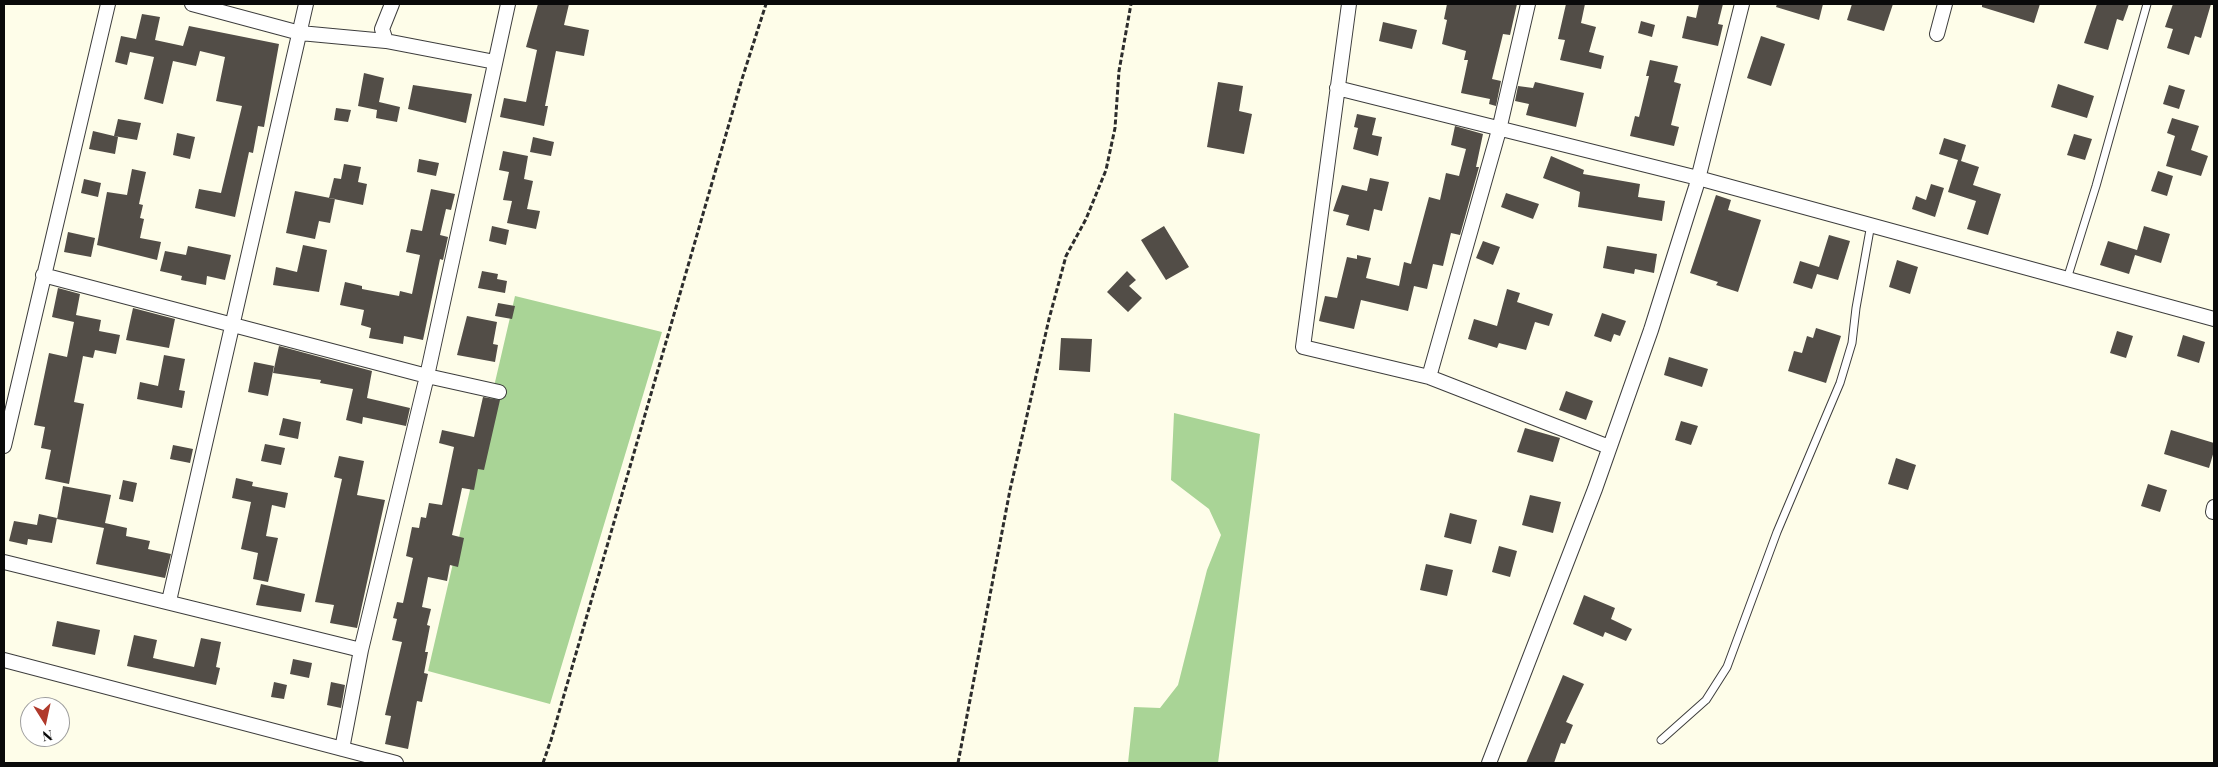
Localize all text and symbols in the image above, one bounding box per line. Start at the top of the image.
north arrow [20,697,70,747]
text: N [41,726,54,747]

